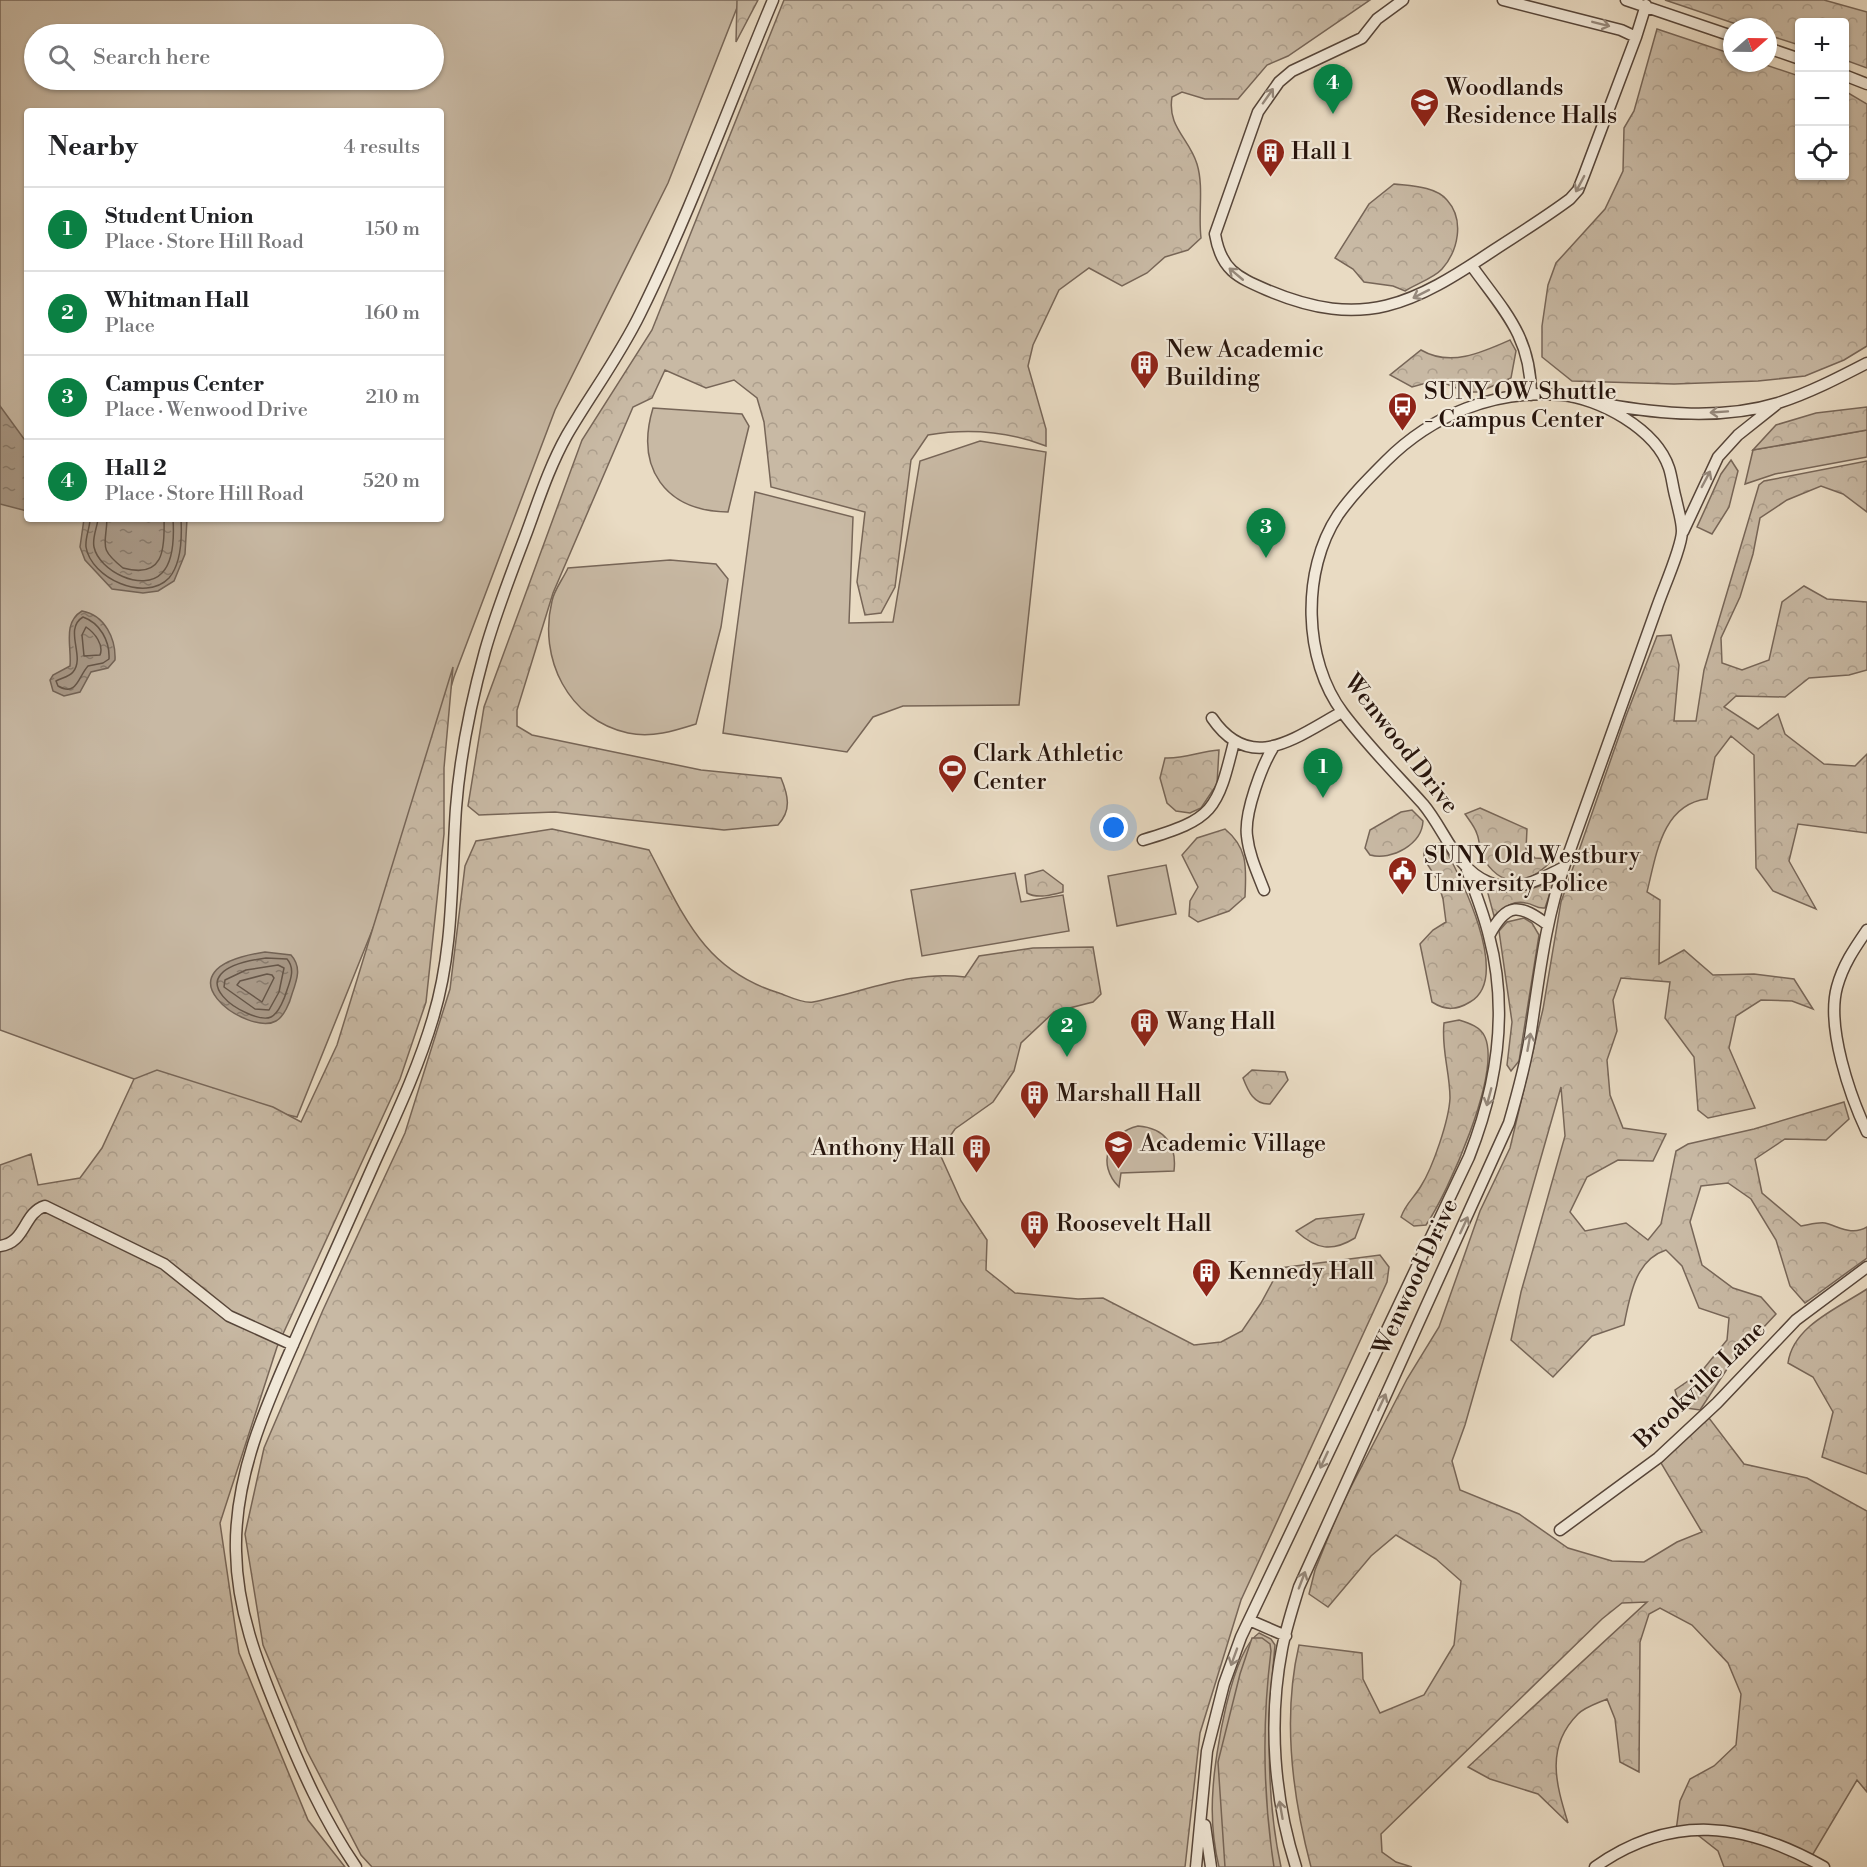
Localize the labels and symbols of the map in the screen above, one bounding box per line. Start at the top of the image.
north arrow [1723,18,1777,72]
one-way arrow [1591,19,1610,31]
pin: 4 [1314,64,1352,114]
place label: Woodlands Residence Halls [1444,73,1617,131]
school or university icon: Woodlands Residence Halls [1408,86,1440,128]
one-way arrow [1262,89,1274,105]
building icon: Hall 1 [1254,136,1286,178]
place label: Hall 1 [1291,137,1353,167]
one-way arrow [1573,175,1585,193]
one-way arrow [1228,268,1244,281]
one-way arrow [1412,289,1430,300]
place label: New Academic Building [1165,335,1324,393]
building icon: New Academic Building [1129,348,1161,390]
place label: SUNY OW Shuttle - Campus Center [1424,377,1617,435]
bus stop icon: SUNY OW Shuttle - Campus Center [1387,390,1419,432]
one-way arrow [1709,406,1729,417]
one-way arrow [1700,471,1712,488]
pin: 3 [1246,508,1286,558]
street label: Wenwood Drive [1336,667,1465,820]
place label: Clark Athletic Center [973,739,1124,797]
pin: 1 [1304,748,1342,798]
sports icon: Clark Athletic Center [936,752,968,794]
your location [1099,813,1128,842]
place label: SUNY Old Westbury University Police [1424,841,1641,899]
public building icon: SUNY Old Westbury University Police [1387,854,1419,896]
building icon: Wang Hall [1129,1006,1161,1048]
place label: Wang Hall [1165,1007,1276,1037]
pin: 2 [1048,1008,1086,1057]
one-way arrow [1524,1033,1535,1052]
building icon: Marshall Hall [1019,1078,1051,1120]
place label: Marshall Hall [1056,1079,1201,1109]
one-way arrow [1483,1088,1495,1107]
school or university icon: Academic Village [1103,1128,1135,1170]
place label: Academic Village [1139,1129,1326,1159]
building icon: Anthony Hall [960,1132,992,1174]
place label: Anthony Hall [810,1133,955,1163]
street label: Wenwood Drive [1366,1194,1465,1361]
building icon: Roosevelt Hall [1019,1208,1051,1250]
place label: Roosevelt Hall [1056,1209,1212,1239]
one-way arrow [1458,1216,1470,1234]
building icon: Kennedy Hall [1191,1256,1223,1298]
place label: Kennedy Hall [1228,1257,1374,1287]
street label: Brookville Lane [1627,1314,1772,1456]
one-way arrow [1376,1393,1388,1411]
one-way arrow [1318,1451,1330,1469]
one-way arrow [1297,1571,1308,1589]
one-way arrow [1228,1647,1239,1665]
one-way arrow [1275,1801,1286,1821]

